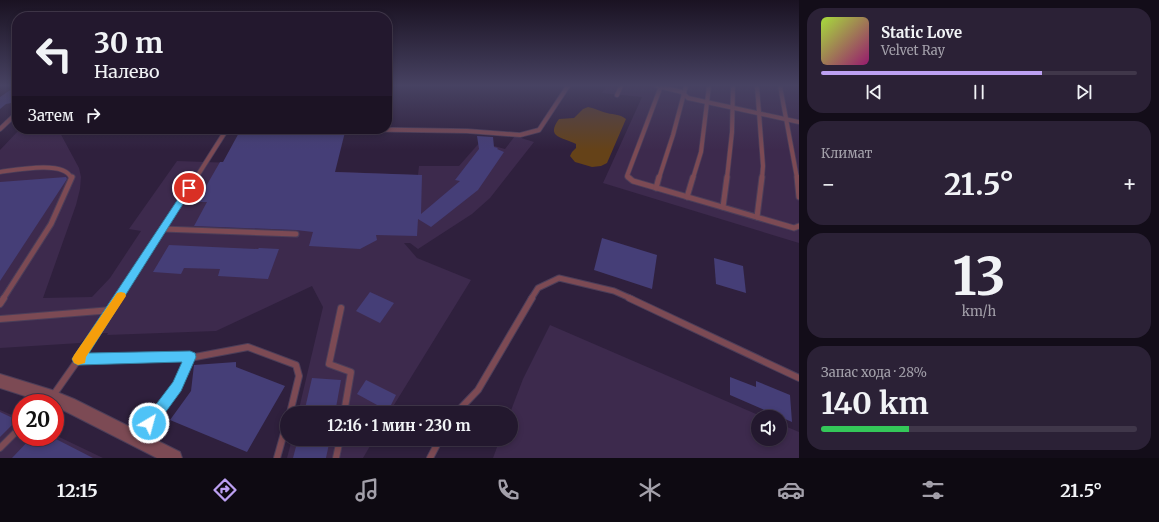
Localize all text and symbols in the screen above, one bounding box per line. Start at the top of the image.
text: Static Love [881,23,962,42]
text: 30 m [94,25,163,61]
icon: left [28,28,80,80]
text: Velvet Ray [881,42,945,59]
text: Налево [94,60,160,83]
icon: previous [863,81,885,103]
icon: pause [968,81,990,103]
icon: next [1073,81,1095,103]
icon: right [82,104,104,126]
text: Затем [28,106,74,125]
text: Климат [821,145,872,162]
text: 21.5° [944,165,1014,203]
text: − [821,170,836,198]
text: + [1122,170,1137,198]
pin [172,171,206,205]
icon: arrive [178,177,200,199]
text: 13 [953,244,1005,309]
text: km/h [962,303,996,320]
text: Запас хода · 28% [821,364,927,381]
text: 140 km [821,384,929,422]
speed limit sign: 20 [12,394,64,446]
position arrow [128,402,170,444]
map controls [751,410,787,446]
button: sound [751,410,787,446]
text: 12:16 · 1 мин · 230 m [327,416,471,435]
icon: directions [211,476,239,504]
icon: music [353,476,381,504]
icon: phone [494,476,522,504]
icon: climate [636,476,664,504]
icon: car [777,476,805,504]
icon: filters [919,476,947,504]
text: 12:15 [57,479,98,502]
text: 21.5° [1060,479,1102,502]

